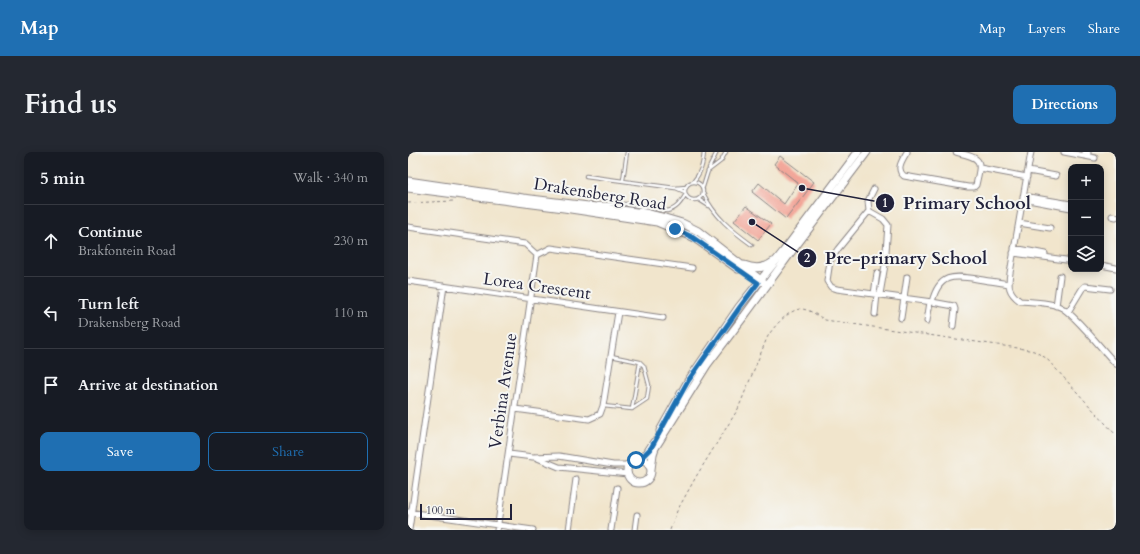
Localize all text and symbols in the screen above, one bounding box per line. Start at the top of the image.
text: Map [20,15,59,41]
text: Map [979,19,1006,38]
text: Layers [1028,19,1066,38]
text: Share [1088,19,1120,38]
text: Find us [24,85,117,123]
button: Directions [1013,85,1116,124]
map controls [1068,164,1104,272]
button: + [1068,164,1104,200]
text: 5 min [40,167,85,190]
text: Walk · 340 m [293,169,368,187]
street label: Drakensberg Road [532,172,668,216]
callout: Primary School [875,188,1039,218]
text: Primary School [903,191,1031,216]
text: 1 [882,195,888,211]
button: − [1068,200,1104,236]
route end [666,220,684,238]
text: Continue [78,222,143,242]
icon: ahead [40,230,62,252]
text: 230 m [334,232,368,250]
button: layers [1068,236,1104,272]
text: Brakfontein Road [78,242,176,260]
callout: Pre-primary School [797,243,995,273]
text: Pre-primary School [825,246,987,271]
text: 2 [804,250,810,266]
street label: Lorea Crescent [482,267,593,305]
text: Turn left [78,294,139,314]
icon: left [40,302,62,324]
text: 110 m [334,304,368,322]
text: Drakensberg Road [78,314,181,332]
street label: Verbina Avenue [483,331,523,451]
icon: arrive [40,374,62,396]
text: Arrive at destination [78,375,218,395]
button: Save [40,432,200,471]
button: Share [208,432,368,471]
route start [627,451,645,469]
scale bar [420,502,512,521]
text: 100 m [426,503,455,518]

